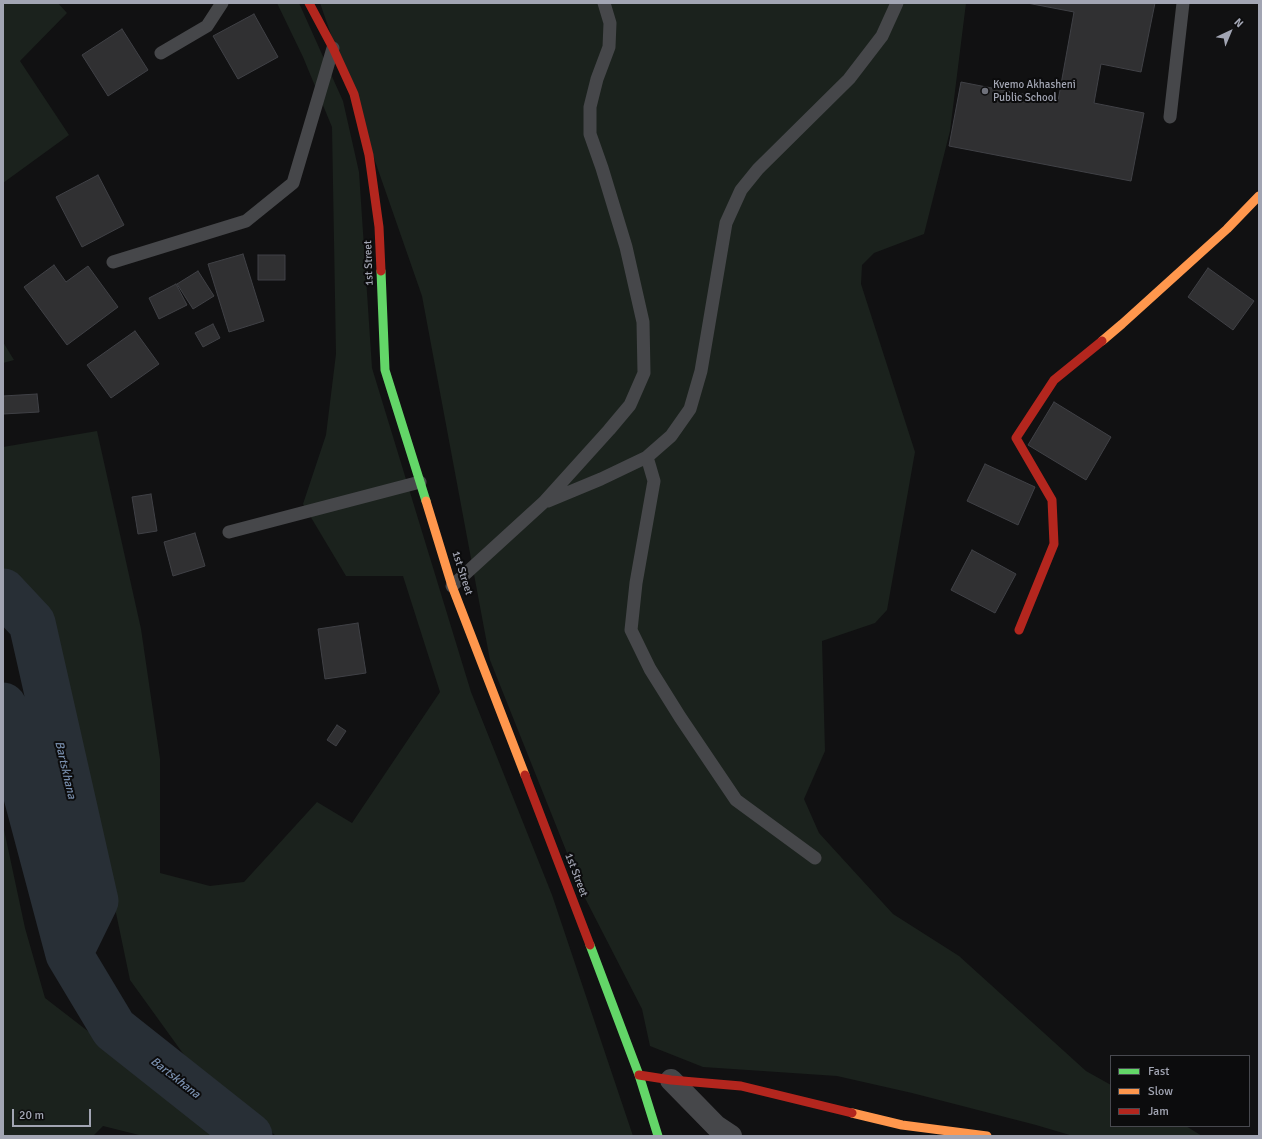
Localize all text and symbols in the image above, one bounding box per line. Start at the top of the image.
north arrow [1210,12,1250,52]
text: N [1231,16,1246,30]
place label: Kvemo Akhasheni Public School [993,78,1076,104]
marker: Kvemo Akhasheni Public School [980,86,990,96]
street label: 1st Street [362,240,376,286]
street label: 1st Street [449,549,475,597]
water label: Bartskhana [51,740,79,800]
street label: 1st Street [562,851,590,899]
water label: Bartskhana [147,1054,203,1102]
legend [1110,1055,1250,1127]
text: Fast [1148,1064,1169,1079]
text: Slow [1148,1084,1173,1099]
scale bar [14,1101,93,1127]
text: Jam [1148,1104,1169,1119]
text: 20 m [19,1108,44,1123]

